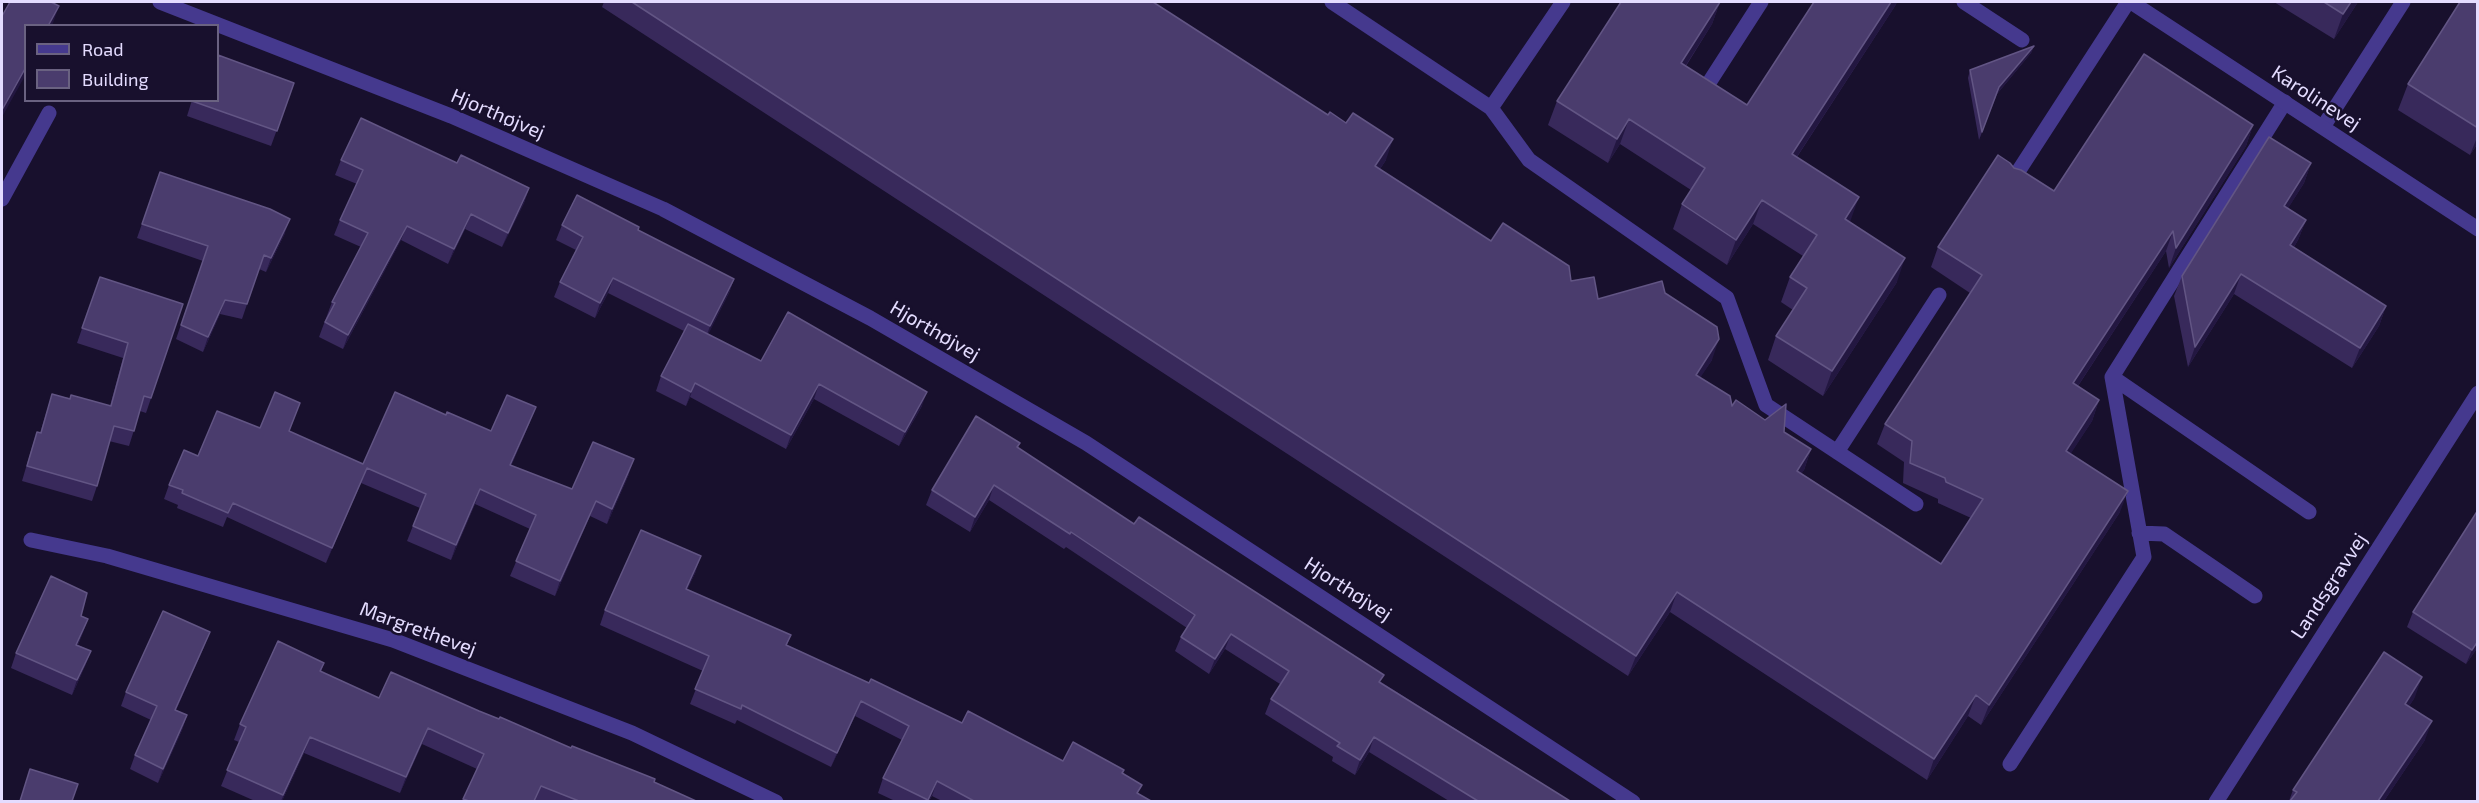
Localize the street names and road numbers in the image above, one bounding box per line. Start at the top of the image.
street label: Karolinevej [2267,60,2365,136]
street label: Hjorthøjvej [447,84,549,144]
street label: Hjorthøjvej [886,296,984,366]
street label: Landsgravvej [2286,529,2372,643]
street label: Hjorthøjvej [1300,552,1396,626]
street label: Margrethevej [356,597,480,661]

